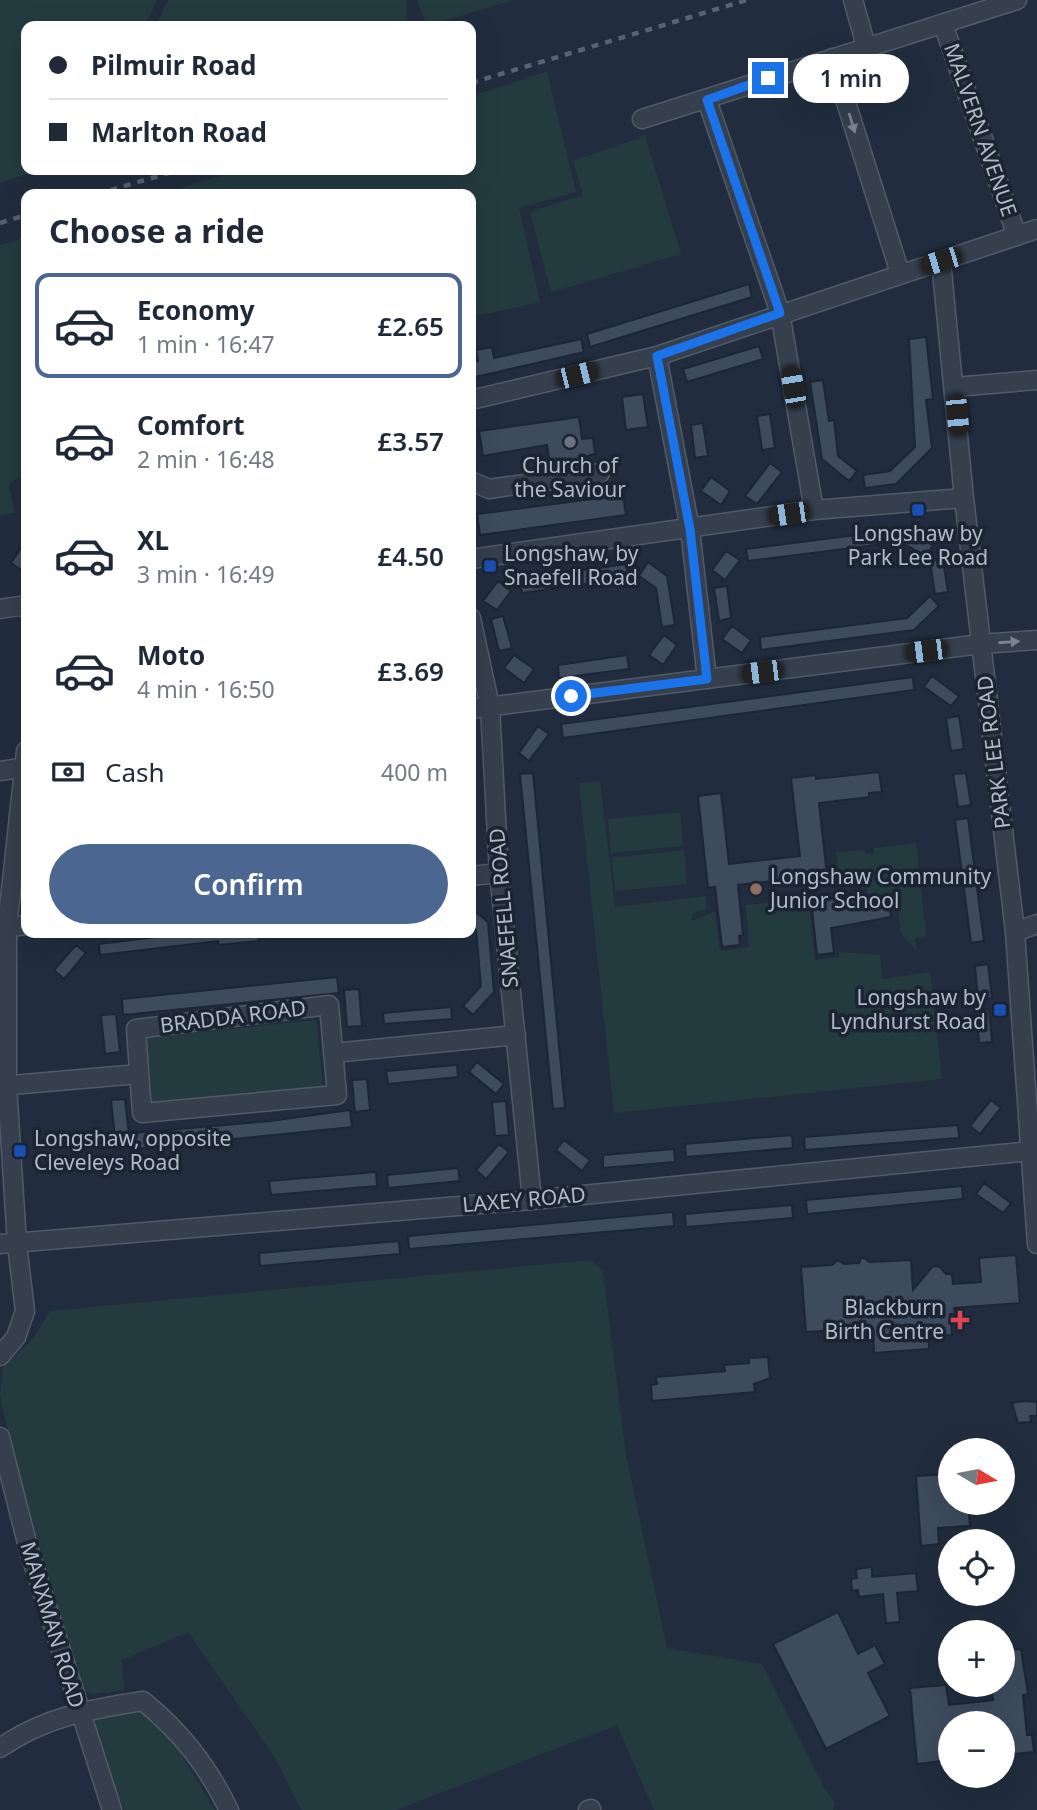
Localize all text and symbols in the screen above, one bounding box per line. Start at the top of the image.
street label: MALVERN AVENUE [938,39,1024,220]
text: Pilmuir Road [91,47,256,83]
callout: 1 min [792,54,908,102]
route end [752,62,784,94]
text: 1 min [820,62,882,94]
one-way arrow [847,113,858,134]
text: Marlton Road [91,114,267,150]
text: Choose a ride [49,209,265,252]
car [918,245,965,277]
text: Economy [137,292,255,328]
icon: car [53,294,116,357]
text: £2.65 [377,308,444,344]
text: 1 min · 16:47 [137,328,275,360]
car [555,360,600,390]
car [780,364,807,410]
car [945,393,970,437]
text: Comfort [137,407,245,443]
icon: car [53,409,116,472]
text: £3.57 [377,423,444,459]
marker: Church of the Saviour [562,434,578,450]
text: 2 min · 16:48 [137,443,275,475]
place label: Church of the Saviour [514,451,626,503]
car [767,501,812,527]
marker: Longshaw by Park Lee Road [910,502,926,518]
place label: Longshaw by Park Lee Road [848,519,988,571]
text: XL [137,522,169,558]
icon: car [53,524,116,587]
text: £4.50 [377,538,444,574]
place label: Longshaw, by Snaefell Road [504,539,639,591]
text: 3 min · 16:49 [137,558,275,590]
marker: Longshaw, by Snaefell Road [482,558,498,574]
one-way arrow [998,636,1020,647]
text: Moto [137,637,205,673]
car [904,638,949,664]
icon: car [53,639,116,702]
text: £3.69 [377,653,444,689]
car [740,659,785,685]
text: 4 min · 16:50 [137,673,275,705]
street label: PARK LEE ROAD [970,674,1016,830]
route start [555,680,587,712]
icon: cash [49,753,87,791]
text: Cash [105,754,165,790]
text: 400 m [381,756,448,788]
street label: SNAEFELL ROAD [482,827,524,989]
button: Confirm [49,844,448,924]
place label: Longshaw Community Junior School [768,862,992,914]
marker: Longshaw Community Junior School [748,881,764,897]
place label: Longshaw by Lyndhurst Road [830,983,986,1035]
street label: BRADDA ROAD [158,993,308,1039]
marker: Longshaw by Lyndhurst Road [992,1002,1008,1018]
place label: Longshaw, opposite Cleveleys Road [34,1124,231,1176]
marker: Longshaw, opposite Cleveleys Road [12,1143,28,1159]
street label: LAXEY ROAD [461,1180,587,1218]
place label: Blackburn Birth Centre [824,1293,944,1345]
marker: Blackburn Birth Centre [950,1310,970,1330]
north arrow [938,1438,1015,1516]
map controls [938,1438,1015,1788]
button: locate [938,1529,1015,1606]
street label: MANXMAN ROAD [14,1538,92,1711]
button: + [938,1620,1015,1697]
button: − [938,1711,1015,1788]

